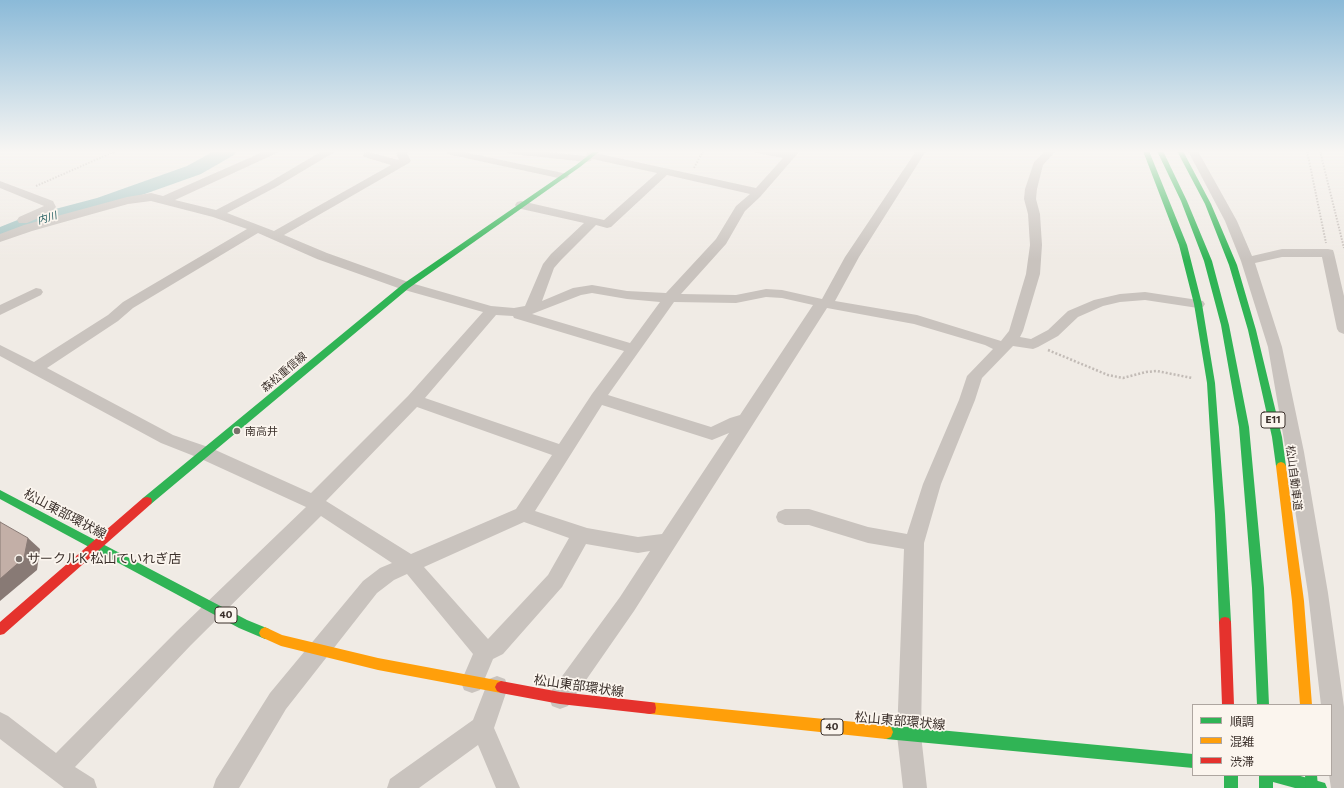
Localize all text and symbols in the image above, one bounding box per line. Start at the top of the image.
water label: 内川 [36,209,58,227]
street label: 森松重信線 [259,349,309,395]
road number: E11 [1261,412,1285,428]
place label: 南高井 [245,424,278,438]
marker: 南高井 [232,426,242,436]
street label: 松山自動車道 [1283,444,1305,512]
street label: 松山東部環状線 [21,486,109,542]
place label: サークルK 松山ていれぎ店 [27,551,181,567]
marker: サークルK 松山ていれぎ店 [14,554,24,564]
road number: 40 [215,607,237,623]
street label: 松山東部環状線 [533,672,625,700]
legend [1192,704,1332,776]
street label: 松山東部環状線 [854,709,946,733]
text: 順調 [1230,714,1254,728]
road number: 40 [821,719,843,735]
text: 混雑 [1230,734,1254,748]
text: 渋滞 [1230,754,1254,768]

